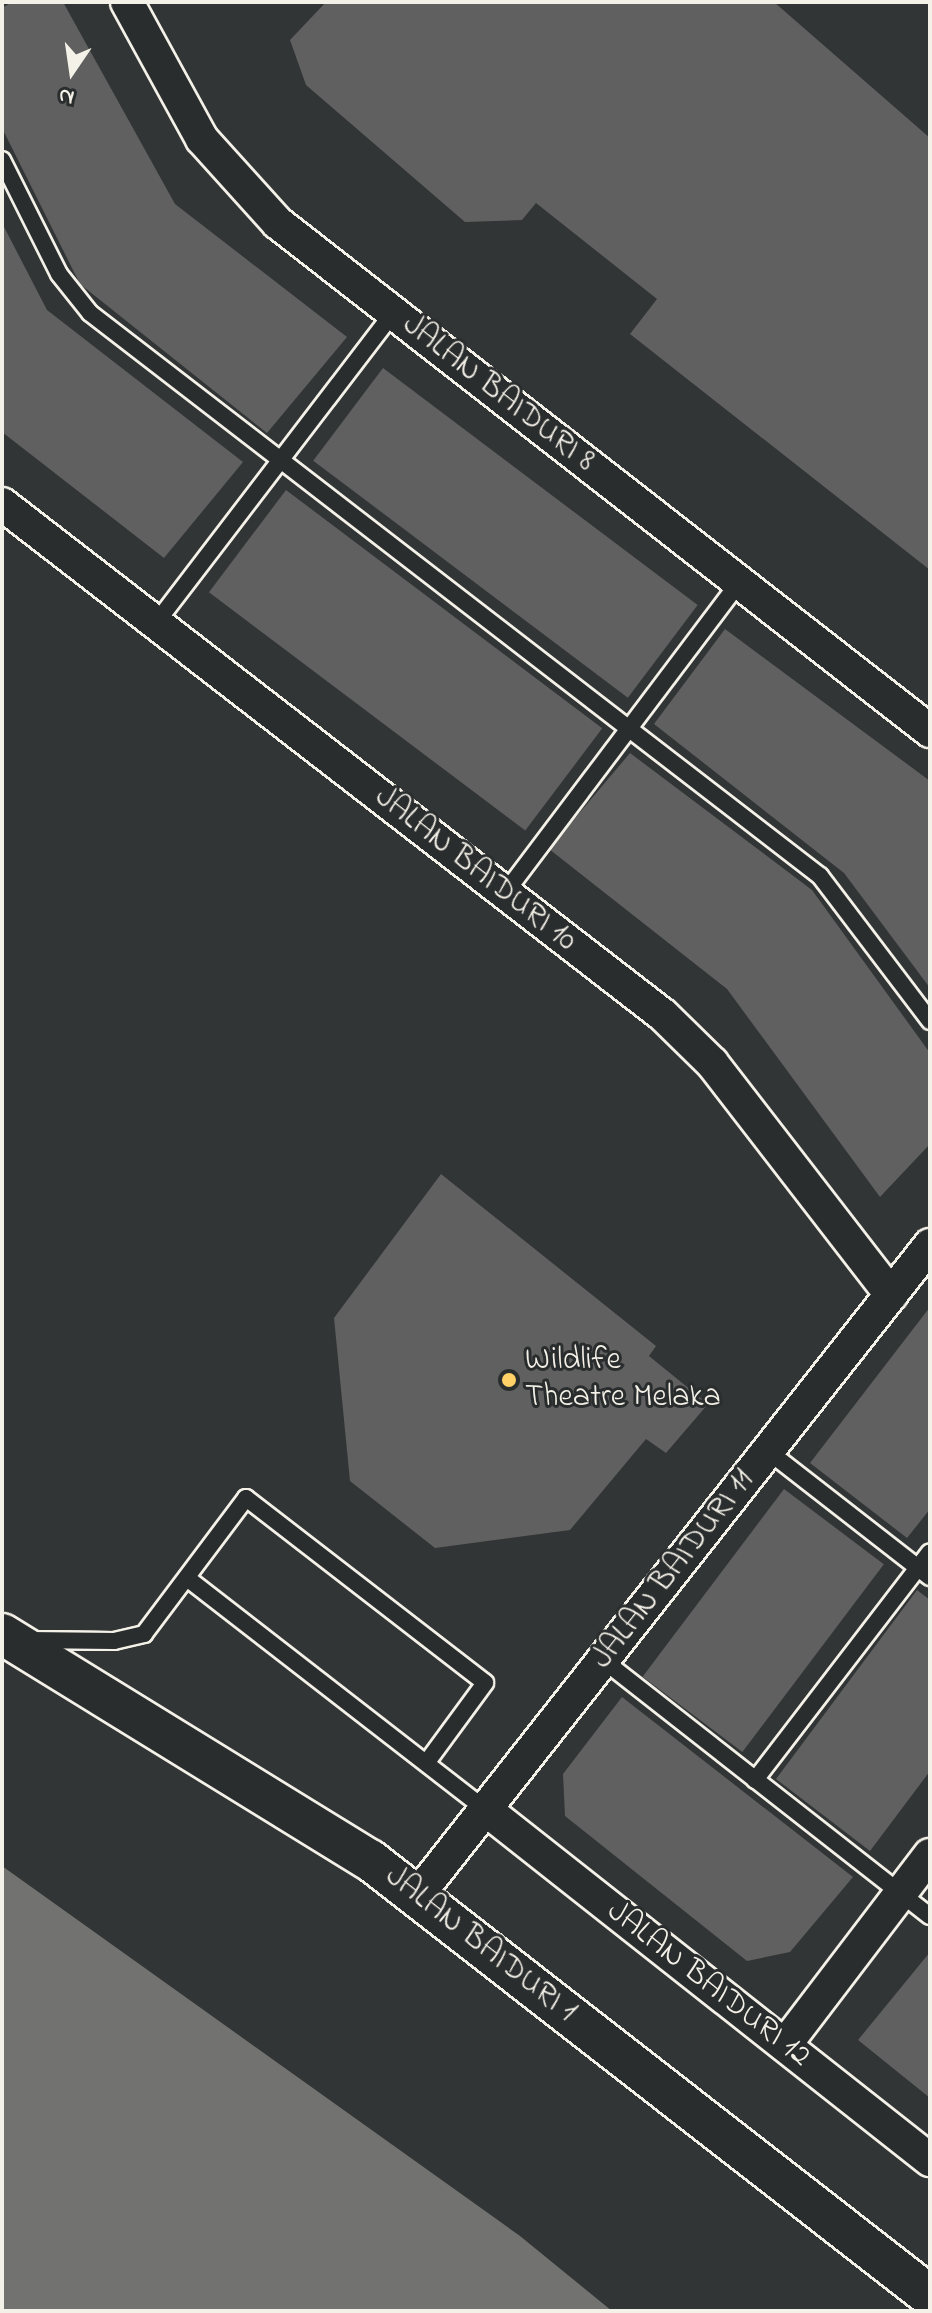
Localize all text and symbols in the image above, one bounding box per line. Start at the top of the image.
north arrow [32,32,112,112]
text: N [56,78,77,113]
street label: JALAN BAIDURI 8 [394,307,602,481]
street label: JALAN BAIDURI 10 [366,779,584,961]
place label: Wildlife Theatre Melaka [525,1343,721,1418]
marker: Wildlife Theatre Melaka [500,1371,518,1389]
street label: JALAN BAIDURI 11 [584,1463,764,1677]
street label: JALAN BAIDURI 1 [377,1858,583,2032]
street label: JALAN BAIDURI 12 [598,1893,818,2077]

